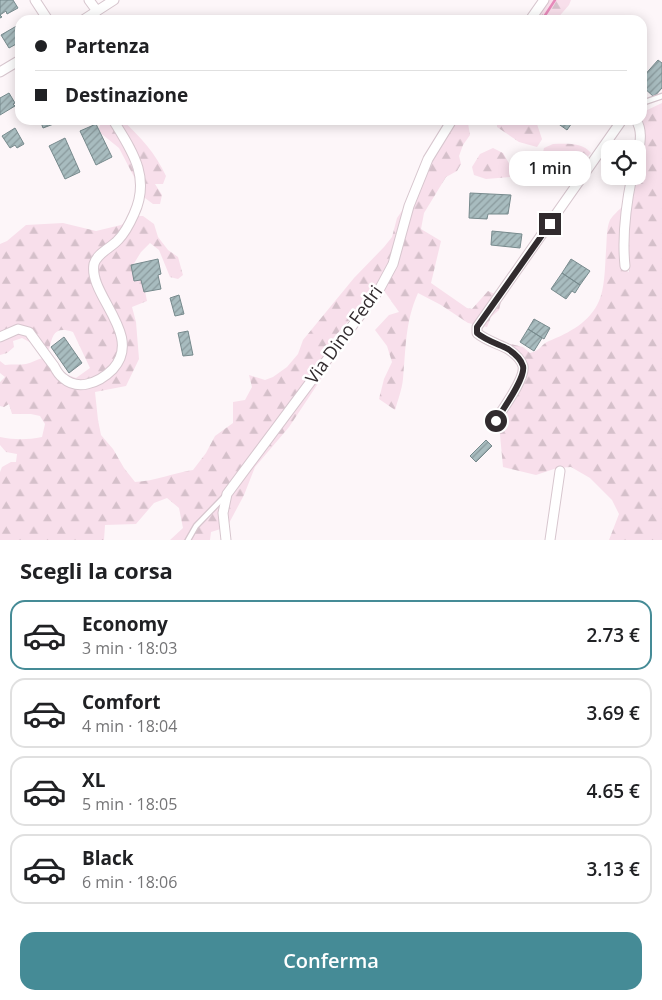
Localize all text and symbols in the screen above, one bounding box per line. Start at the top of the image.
text: Partenza [65,33,150,59]
text: Destinazione [65,82,188,108]
map controls [601,140,646,185]
button: locate [601,140,646,185]
callout: 1 min [509,152,591,186]
text: 1 min [528,157,572,179]
route end [539,213,561,235]
street label: Via Dino Fedri [299,280,387,389]
route start [485,410,507,432]
text: Scegli la corsa [20,555,173,585]
text: Economy [82,611,168,637]
icon: car [22,613,67,658]
text: 2.73 € [586,622,640,648]
text: 3 min · 18:03 [82,637,177,659]
text: Comfort [82,689,161,715]
icon: car [22,691,67,736]
text: 3.69 € [586,700,640,726]
text: 4 min · 18:04 [82,715,177,737]
text: XL [82,767,105,793]
icon: car [22,769,67,814]
text: 4.65 € [586,778,640,804]
text: 5 min · 18:05 [82,793,177,815]
text: Black [82,845,134,871]
icon: car [22,847,67,892]
text: 3.13 € [586,856,640,882]
text: 6 min · 18:06 [82,871,177,893]
button: Conferma [20,932,642,990]

